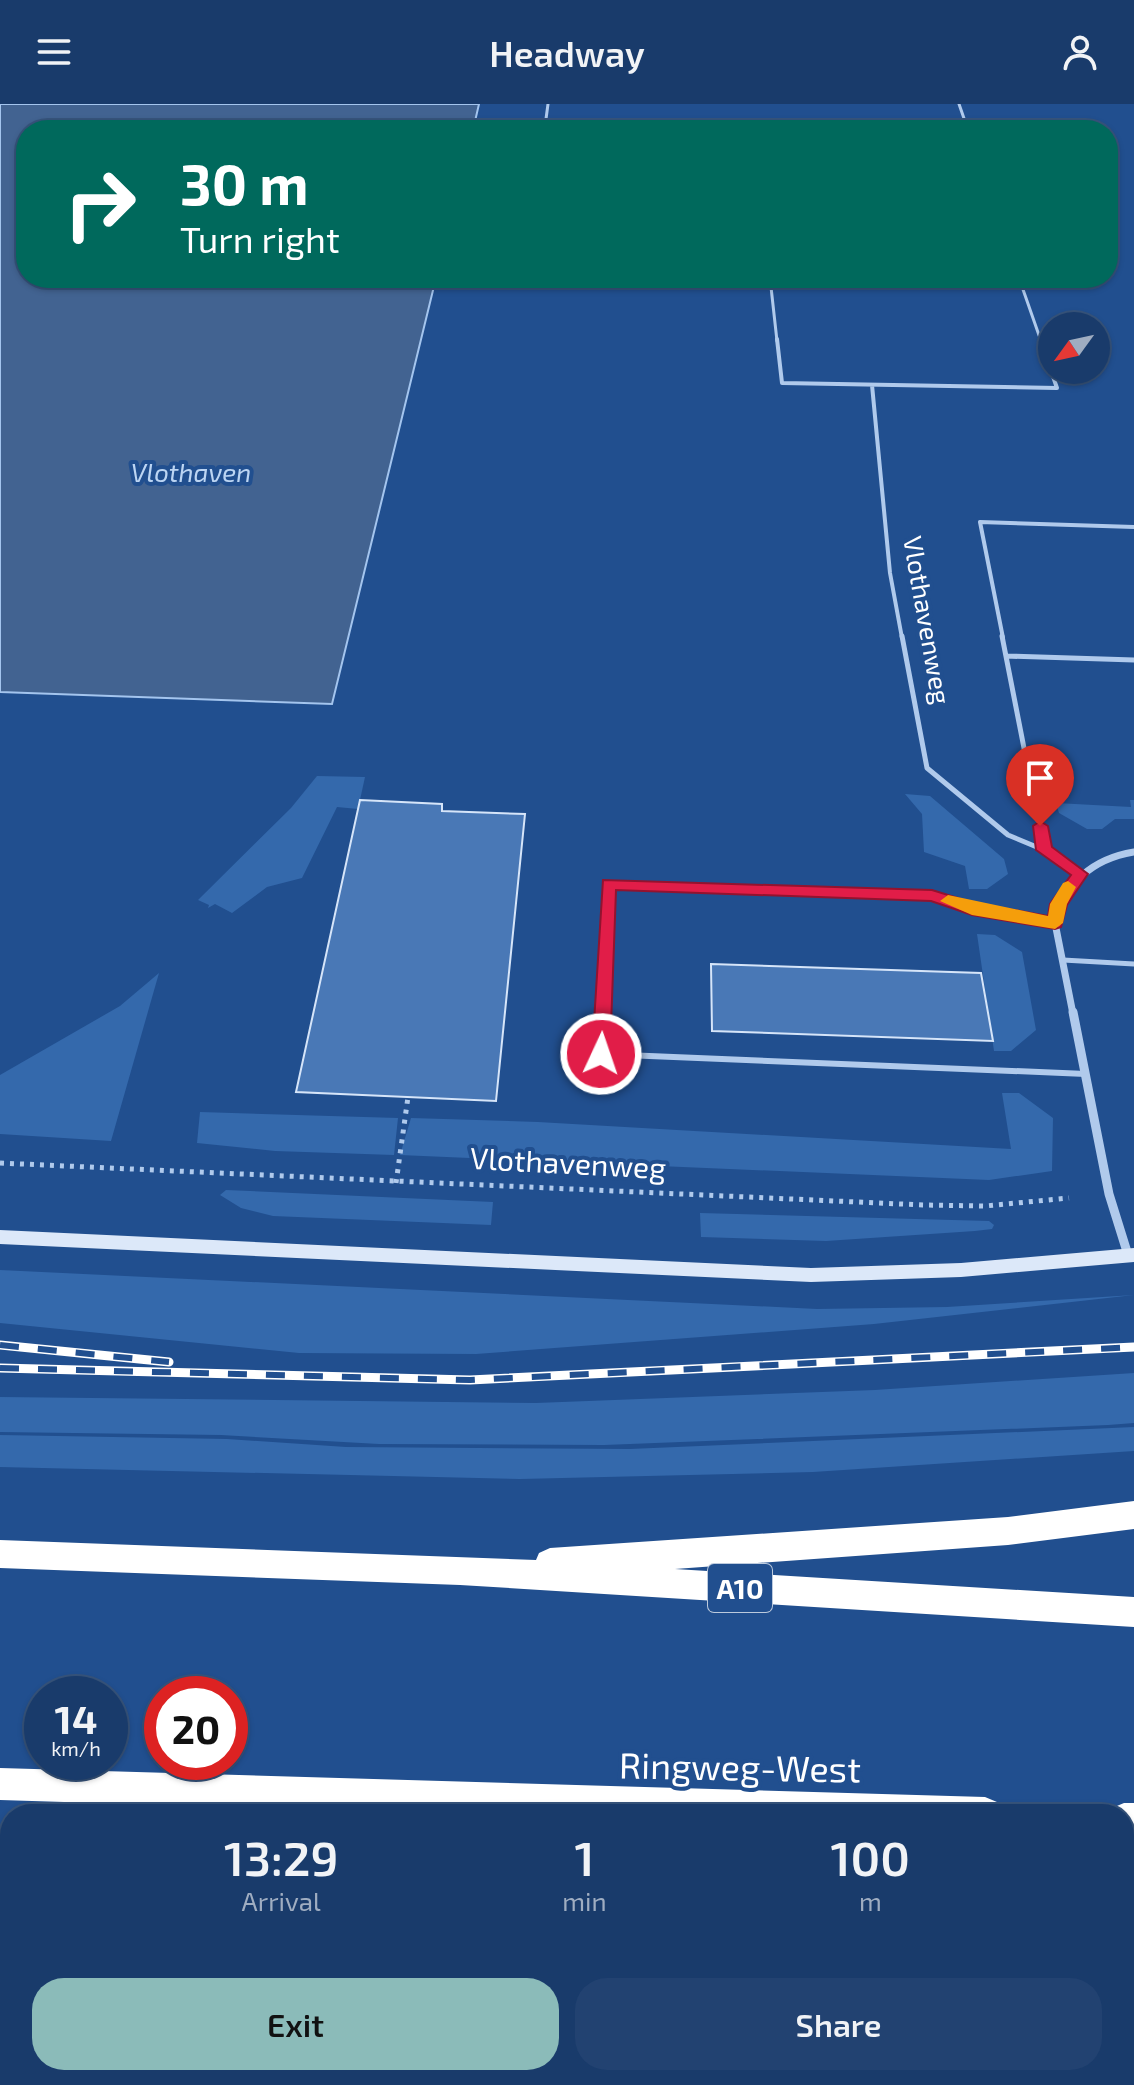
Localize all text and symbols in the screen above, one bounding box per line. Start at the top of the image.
icon: menu [32,30,76,74]
icon: person [1058,30,1102,74]
text: Headway [489,31,645,74]
text: 30 m [180,149,309,216]
icon: right [48,152,152,256]
text: Turn right [180,217,340,260]
north arrow [1038,312,1110,384]
map controls [1038,312,1110,384]
water label: Vlothaven [131,456,251,487]
street label: Vlothavenweg [898,534,958,706]
pin [1006,744,1074,826]
icon: arrive [1018,756,1062,800]
position arrow [559,1012,643,1096]
street label: Vlothavenweg [469,1139,667,1185]
road number: A10 [708,1564,772,1612]
speed limit sign: 20 [144,1676,248,1780]
text: 14 [55,1694,97,1742]
text: km/h [51,1736,101,1760]
street label: Ringweg-West [619,1742,861,1790]
text: 13:29 [224,1828,338,1886]
text: 1 [574,1828,594,1886]
text: 100 [831,1828,910,1886]
text: Arrival [242,1885,321,1916]
text: min [562,1885,607,1916]
text: m [859,1885,882,1916]
button: Exit [32,1978,559,2070]
button: Share [575,1978,1102,2070]

